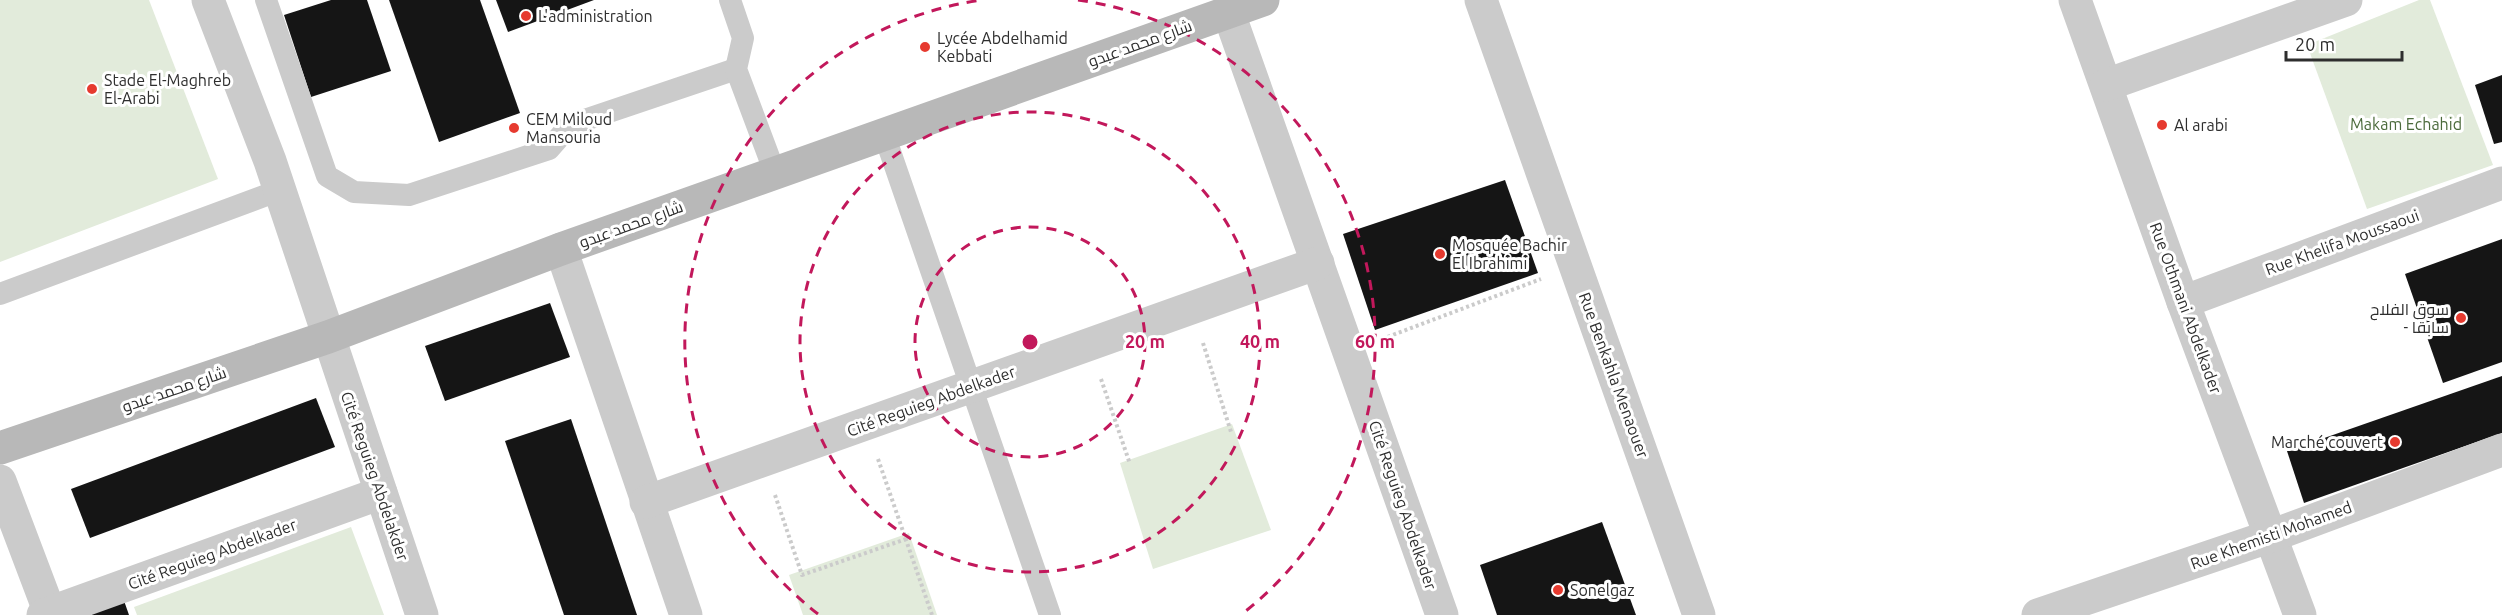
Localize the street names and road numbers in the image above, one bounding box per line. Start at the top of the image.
street label: شارع محمد عبدو [1086,16,1195,73]
street label: شارع محمد عبدو [577,197,686,254]
street label: Rue Khelifa Moussaoui [2263,206,2421,278]
street label: Rue Othmani Abdelkader [2147,220,2225,396]
street label: Rue Benkahla Menaouer [1576,290,1652,460]
street label: Cité Reguieg Abdelkader [844,362,1018,440]
street label: شارع محمد عبدو [120,363,229,418]
street label: Cité Reguieg Abdelakder [338,389,412,563]
street label: Cité Reguieg Abdelkader [1366,418,1440,592]
street label: Rue Khemisti Mohamed [2188,497,2354,573]
street label: Cité Reguieg Abdelkader [125,515,299,593]

